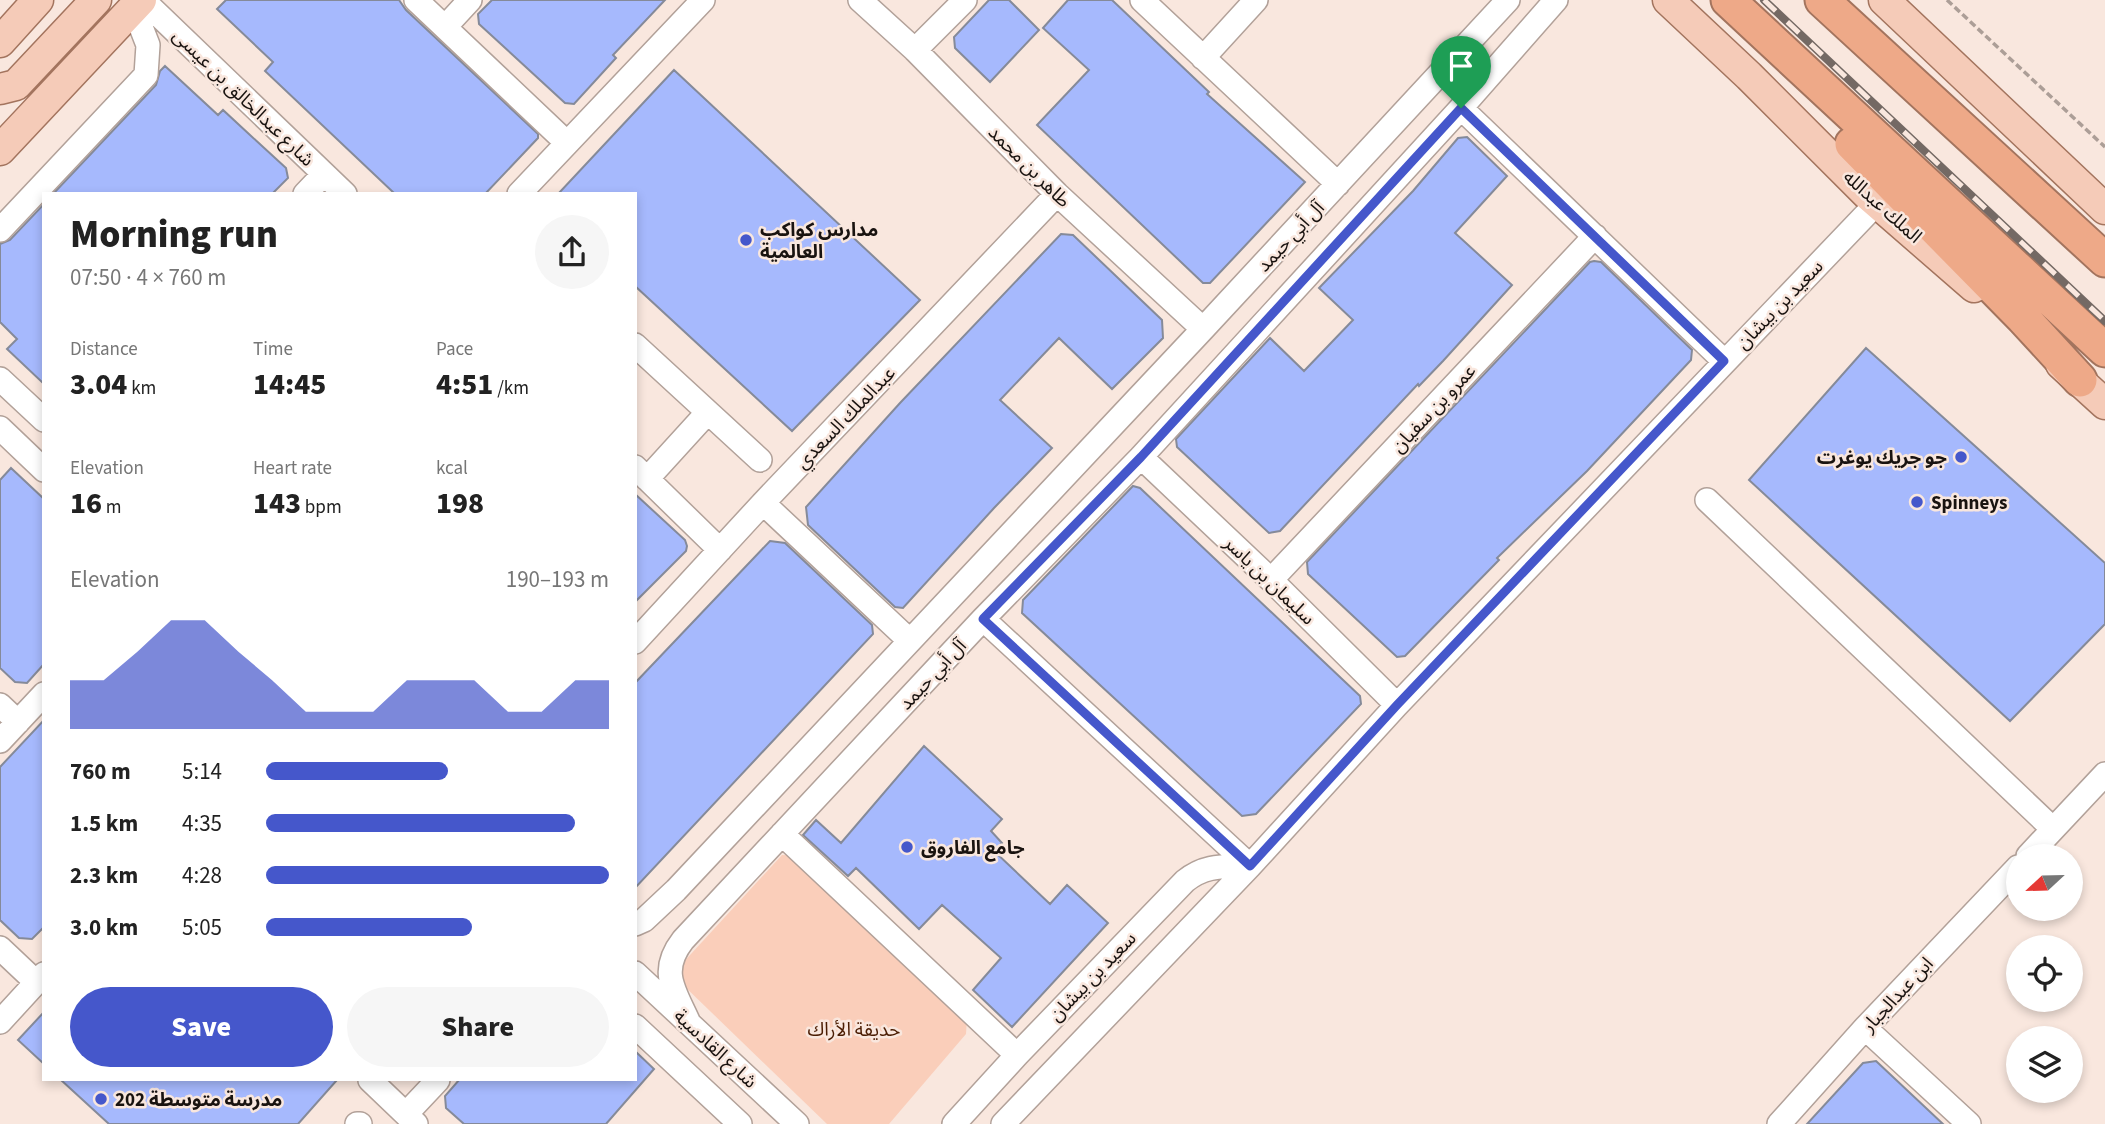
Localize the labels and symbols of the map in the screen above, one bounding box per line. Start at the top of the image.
street label: شارع عبدالخالق بن عيسى [166,23,320,173]
pin [1431,36,1491,108]
street label: طاهر بن محمد [982,120,1076,214]
street label: الملك عبدالله [1837,164,1927,250]
street label: آل أبي حيمد [1251,195,1332,279]
place label: مدارس كواكب العالمية [760,217,878,266]
marker: مدارس كواكب العالمية [738,232,754,248]
street label: سعيد بن بيشان [1730,254,1830,356]
street label: عمرو بن سفيان [1386,358,1483,460]
street label: عبدالملك السعدي [790,361,903,476]
place label: جو جريك يوغرت [1817,445,1947,472]
marker: جو جريك يوغرت [1953,449,1969,465]
place label: Spinneys [1931,490,2007,517]
marker: Spinneys [1909,494,1925,510]
street label: سليمان بن ياسر [1217,530,1321,632]
street label: آل أبي حيمد [893,633,974,717]
place label: جامع الفاروق [921,835,1025,862]
marker: جامع الفاروق [899,839,915,855]
north arrow [2006,844,2082,920]
street label: سعيد بن بيشان [1043,926,1143,1028]
street label: ابن عبدالجبار [1855,951,1940,1039]
street label: شارع القادسية [667,1003,763,1095]
park label: حديقة الأراك [808,1017,900,1044]
place label: مدرسة متوسطة 202 [115,1087,282,1114]
marker: مدرسة متوسطة 202 [93,1091,109,1107]

